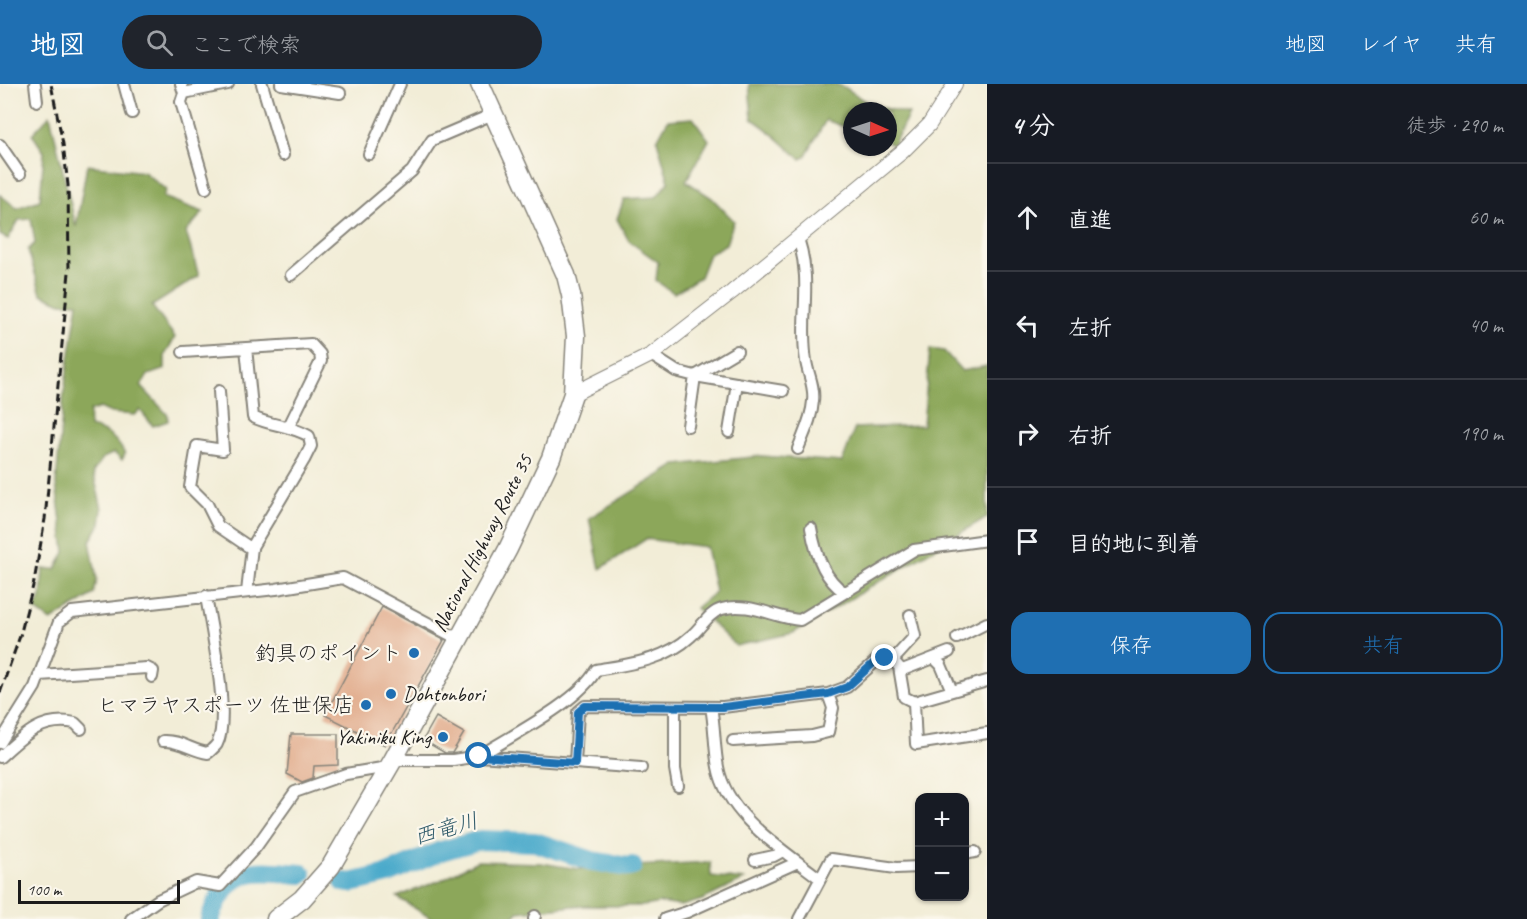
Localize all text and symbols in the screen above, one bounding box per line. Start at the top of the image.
search box [122,15,542,69]
icon: search [143,26,176,59]
text: 地図 [30,27,86,62]
text: ここで検索 [191,31,301,59]
text: 地図 [1285,31,1327,57]
text: レイヤ [1360,31,1422,57]
text: 共有 [1455,31,1497,57]
north arrow [843,102,897,156]
text: 4 分 [1011,109,1055,142]
text: 徒歩 · 290 m [1407,113,1503,138]
icon: ahead [1011,201,1044,234]
text: 60 m [1469,205,1503,230]
text: 直進 [1068,206,1112,234]
icon: left [1011,309,1044,342]
text: 40 m [1469,313,1503,338]
text: 左折 [1068,314,1112,342]
icon: right [1011,417,1044,450]
text: 190 m [1460,421,1503,446]
text: 右折 [1068,422,1112,450]
street label: National Highway Route 35 [426,449,539,636]
icon: arrive [1011,525,1044,558]
text: 目的地に到着 [1068,530,1200,558]
button: 保存 [1011,612,1251,674]
button: 共有 [1263,612,1503,674]
place label: 釣具のポイント [255,640,402,666]
route end [871,644,897,670]
marker: 釣具のポイント [407,646,421,660]
place label: Dohtonbori [403,681,487,707]
marker: Dohtonbori [384,687,398,701]
place label: ヒマラヤスポーツ 佐世保店 [97,692,354,718]
marker: ヒマラヤスポーツ 佐世保店 [359,698,373,712]
place label: Yakiniku King [336,724,433,750]
marker: Yakiniku King [436,730,450,744]
route start [465,742,491,768]
map controls [915,793,969,901]
button: + [915,793,969,847]
water label: 西竜川 [410,806,482,852]
button: − [915,847,969,901]
scale bar [18,877,180,904]
text: 100 m [27,880,61,900]

